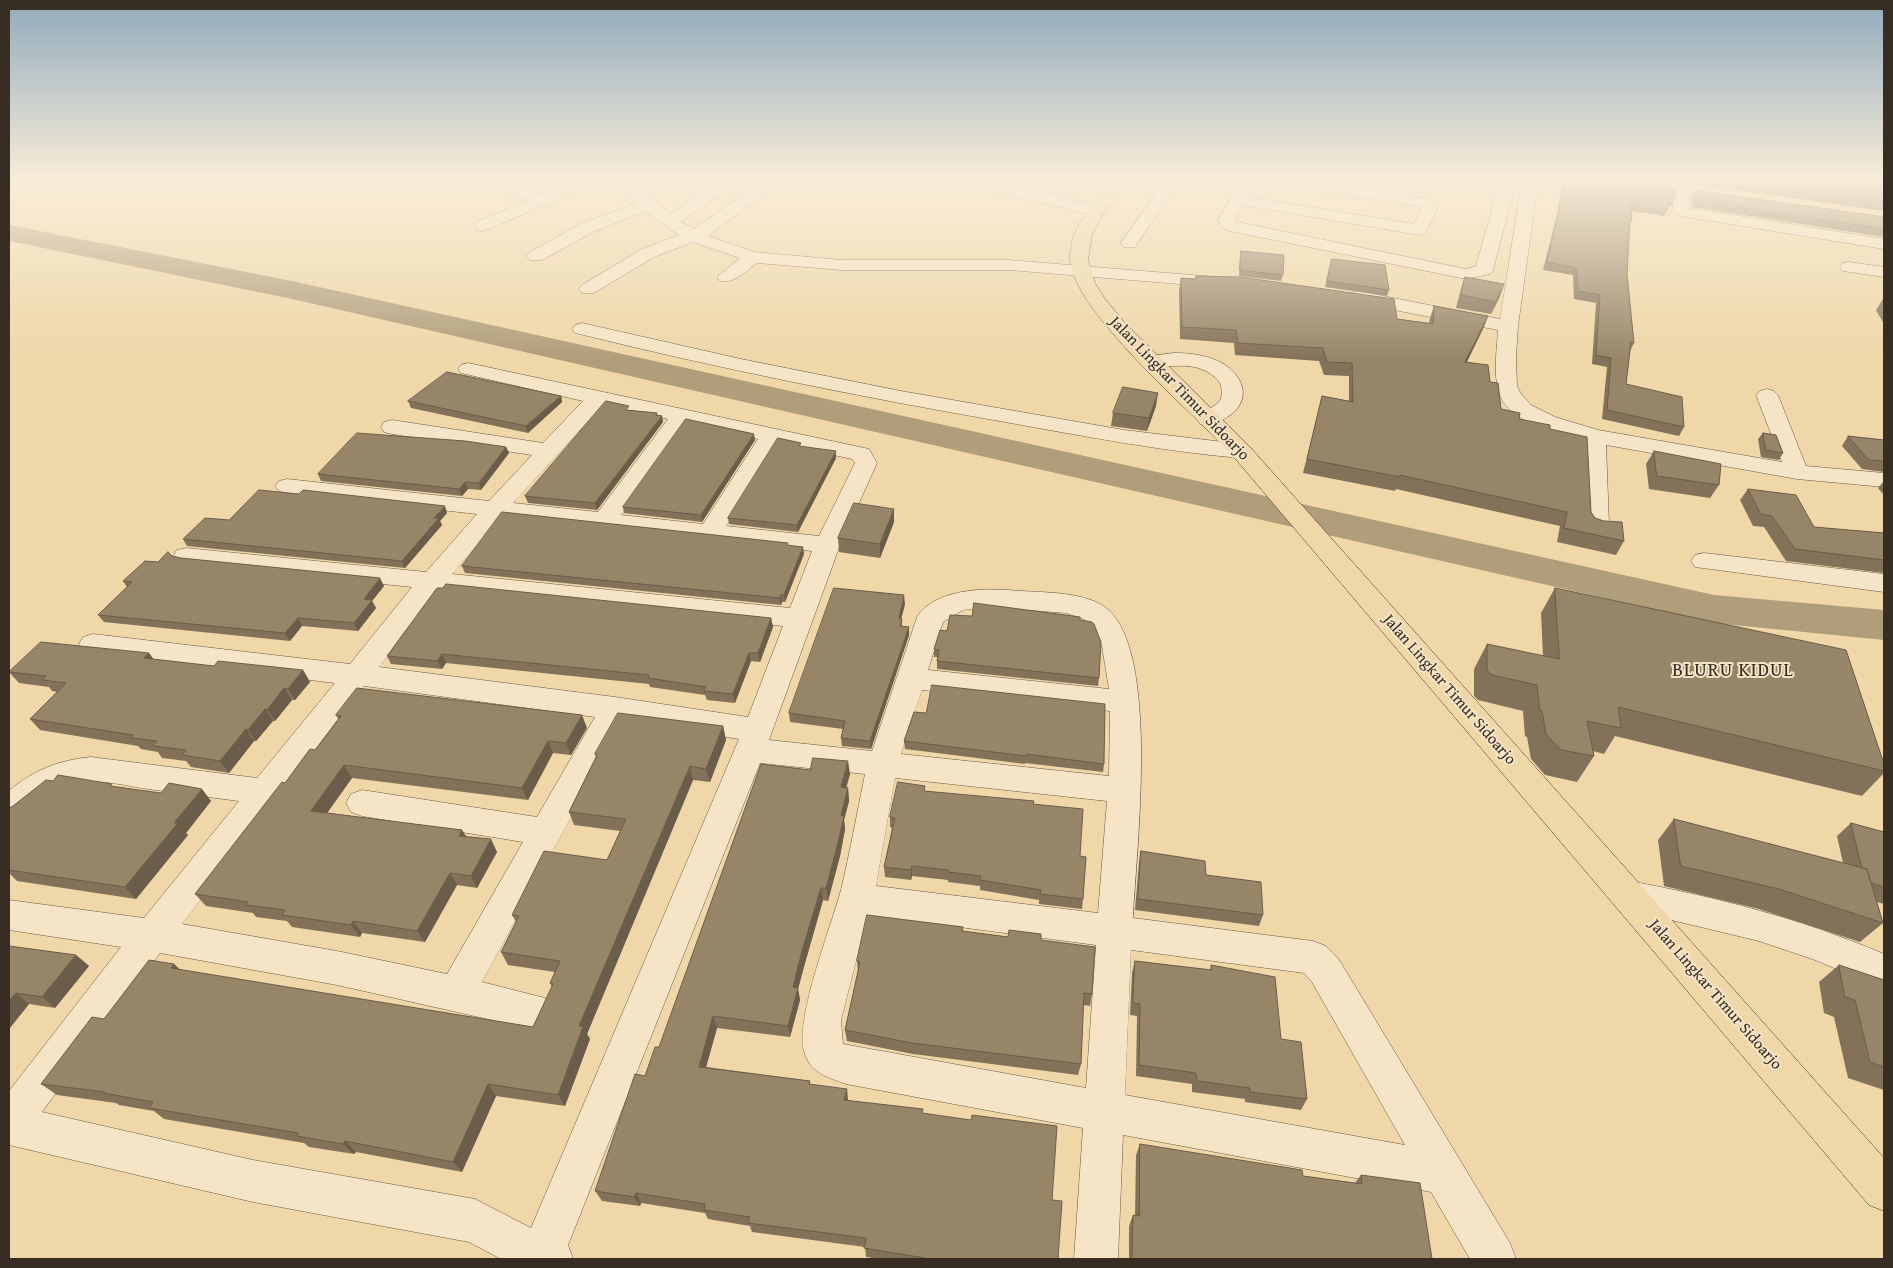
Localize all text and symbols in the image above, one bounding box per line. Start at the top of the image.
street label: Jalan Lingkar Timur Sidoarjo [1105,313,1253,465]
street label: Jalan Lingkar Timur Sidoarjo [1378,611,1520,769]
district label: BLURU KIDUL [1671,660,1795,682]
street label: Jalan Lingkar Timur Sidoarjo [1644,916,1786,1074]

